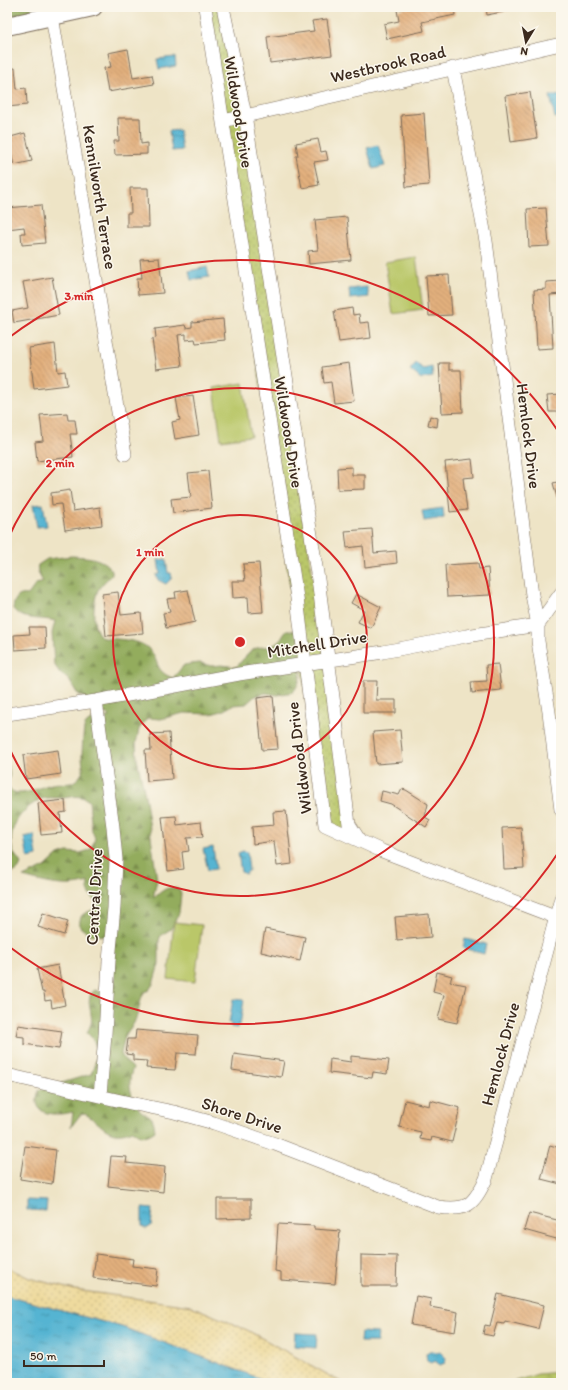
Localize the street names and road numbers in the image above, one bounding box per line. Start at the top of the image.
street label: Westbrook Road [328,41,448,87]
street label: Wildwood Drive [220,55,258,169]
street label: Kennilworth Terrace [79,123,121,271]
street label: Wildwood Drive [270,375,308,489]
street label: Hemlock Drive [513,382,545,490]
street label: Mitchell Drive [266,626,368,662]
street label: Wildwood Drive [282,701,316,815]
street label: Central Drive [81,848,107,946]
street label: Hemlock Drive [477,1000,523,1108]
street label: Shore Drive [199,1093,285,1137]

